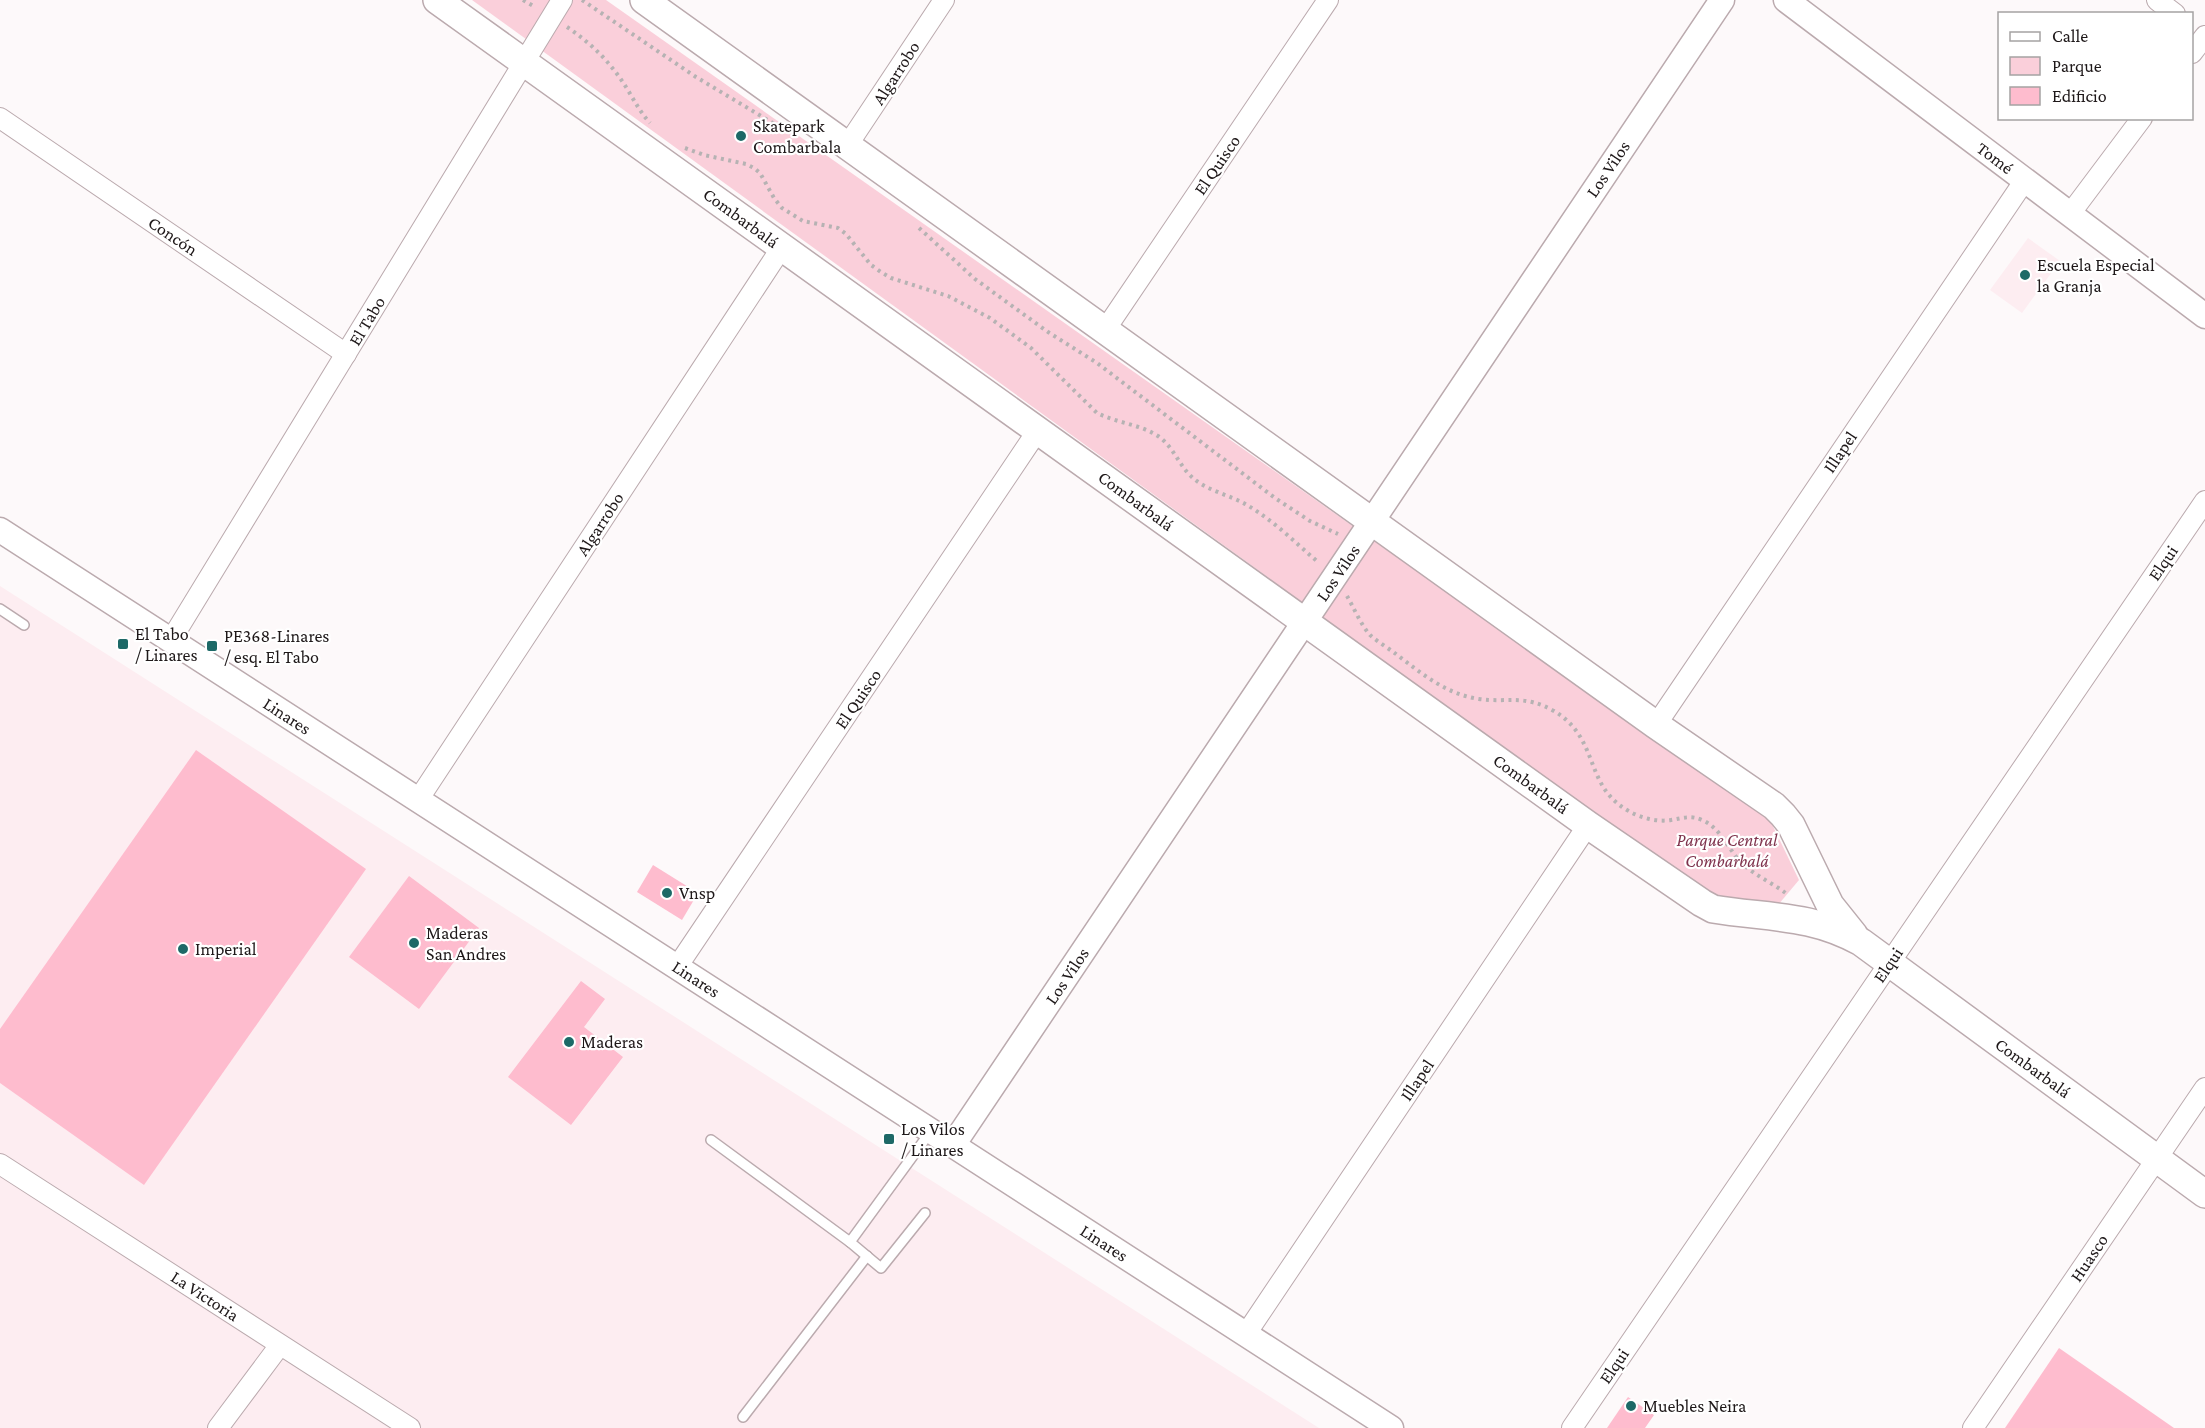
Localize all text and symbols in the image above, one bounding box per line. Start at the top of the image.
legend [1998,12,2193,120]
text: Calle [2052,26,2088,46]
street label: Algarrobo [868,38,924,108]
text: Parque [2052,56,2102,76]
text: Edificio [2052,86,2107,106]
place label: Skatepark Combarbala [753,116,841,157]
marker: Skatepark Combarbala [734,129,748,143]
street label: El Quisco [1190,131,1244,199]
street label: Los Vilos [1582,137,1634,201]
street label: Tomé [1973,138,2017,178]
street label: Combarbalá [699,184,783,252]
street label: Concón [145,212,202,260]
place label: Escuela Especial la Granja [2037,255,2155,297]
marker: Escuela Especial la Granja [2018,268,2032,282]
street label: El Tabo [345,293,389,349]
street label: Illapel [1819,427,1861,476]
street label: Combarbalá [1094,467,1178,535]
street label: Algarrobo [572,489,628,559]
street label: Los Vilos [1312,541,1364,605]
street label: Elqui [2144,541,2182,584]
place label: El Tabo / Linares [135,624,198,665]
place label: PE368-Linares / esq. El Tabo [224,626,329,667]
marker: El Tabo / Linares [116,637,130,651]
marker: PE368-Linares / esq. El Tabo [205,639,219,653]
street label: El Quisco [831,665,885,733]
street label: Linares [259,693,315,739]
street label: Combarbalá [1489,750,1573,818]
park label: Parque Central Combarbalá [1677,830,1778,871]
place label: Vnsp [679,883,715,903]
marker: Vnsp [660,886,674,900]
place label: Maderas San Andres [426,923,506,964]
marker: Maderas San Andres [407,936,421,950]
place label: Imperial [195,939,257,959]
marker: Imperial [176,942,190,956]
street label: Elqui [1869,943,1907,986]
street label: Los Vilos [1041,944,1093,1008]
street label: Linares [668,956,724,1002]
place label: Maderas [581,1032,643,1052]
street label: Combarbalá [1991,1034,2075,1102]
marker: Maderas [562,1035,576,1049]
street label: Illapel [1396,1055,1438,1104]
place label: Los Vilos / Linares [901,1119,965,1160]
marker: Los Vilos / Linares [882,1132,896,1146]
street label: Linares [1076,1220,1132,1266]
street label: Huasco [2066,1230,2112,1286]
street label: La Victoria [167,1267,243,1325]
street label: Elqui [1595,1344,1633,1387]
place label: Muebles Neira [1643,1396,1746,1416]
marker: Muebles Neira [1624,1399,1638,1413]

